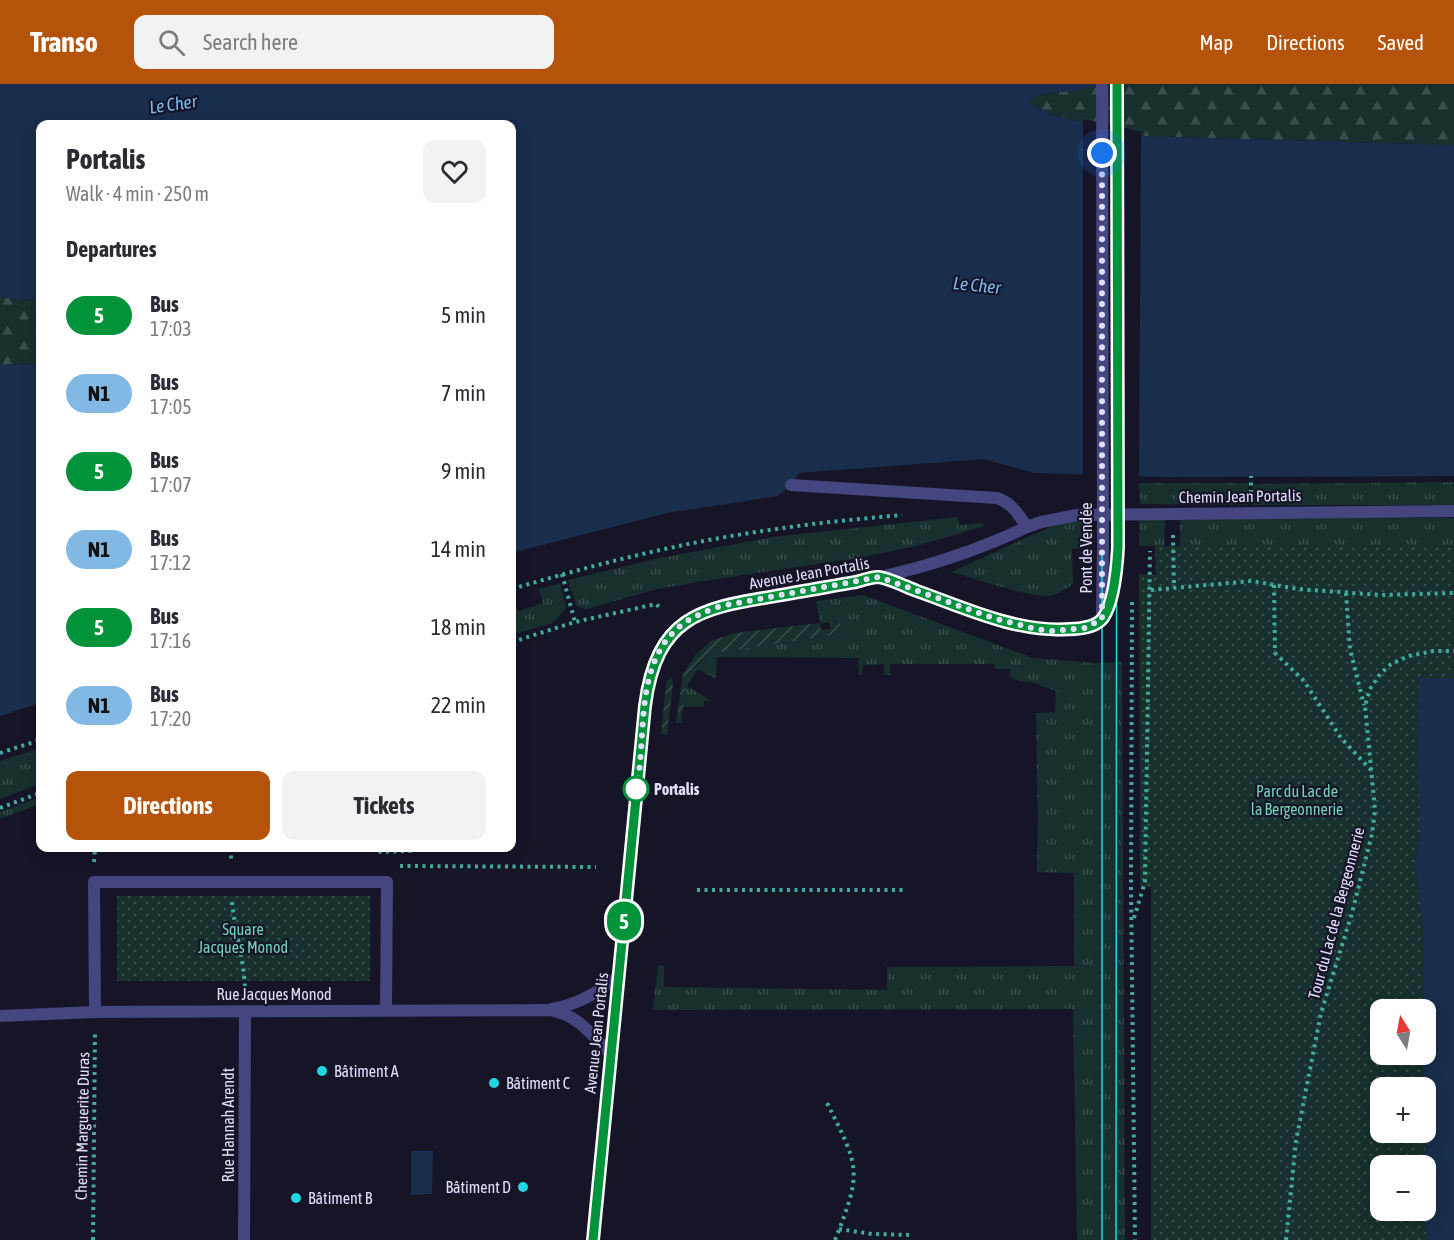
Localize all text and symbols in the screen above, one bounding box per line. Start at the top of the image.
search box [134,15,554,69]
text: Transo [30,26,98,58]
icon: search [155,26,188,59]
text: Search here [203,29,298,55]
text: Map [1199,30,1233,54]
text: Directions [1266,30,1345,54]
text: Saved [1378,30,1424,54]
water label: Le Cher [148,90,199,118]
your location [1087,138,1117,168]
button: heart [423,140,486,203]
text: Portalis [66,143,145,175]
text: Walk · 4 min · 250 m [66,182,209,205]
text: Departures [66,236,156,262]
water label: Le Cher [952,272,1003,298]
text: Bus [150,291,179,317]
text: 5 min [441,302,486,328]
text: 5 [94,303,104,327]
text: 17:03 [150,317,192,340]
text: Bus [150,369,179,395]
text: 7 min [441,380,486,406]
text: N1 [88,381,110,405]
text: 17:05 [150,395,192,418]
text: Bus [150,447,179,473]
text: 9 min [441,458,486,484]
text: 5 [94,459,104,483]
text: 17:07 [150,473,192,496]
street label: Chemin Jean Portalis [1179,486,1302,506]
street label: Pont de Vendée [1077,502,1095,594]
text: Bus [150,525,179,551]
text: 14 min [431,536,486,562]
text: N1 [88,537,110,561]
text: 17:12 [150,551,191,574]
street label: Avenue Jean Portalis [748,554,871,592]
text: Bus [150,603,179,629]
text: 18 min [431,614,486,640]
text: 5 [94,615,104,639]
text: 17:16 [150,629,191,652]
text: Bus [150,681,179,707]
text: 22 min [431,692,486,718]
text: N1 [88,693,110,717]
text: 17:20 [150,707,191,730]
button: Directions [66,771,270,840]
button: Tickets [282,771,486,840]
marker: Portalis [623,776,649,802]
place label: Portalis [654,780,700,798]
park label: Parc du Lac de la Bergeonnerie [1251,782,1343,819]
street label: Tour du Lac de la Bergeonnerie [1304,825,1369,1001]
line badge: 5 [604,902,644,940]
text: 5 [619,909,629,933]
park label: Square Jacques Monod [198,920,288,957]
street label: Avenue Jean Portalis [581,971,611,1094]
street label: Rue Jacques Monod [216,985,332,1004]
north arrow [1370,999,1436,1065]
map controls [1370,999,1436,1221]
street label: Chemin Marguerite Duras [72,1051,93,1200]
place label: Bâtiment A [334,1062,399,1080]
marker: Bâtiment A [315,1064,329,1078]
street label: Rue Hannah Arendt [219,1067,237,1182]
place label: Bâtiment C [506,1074,570,1092]
marker: Bâtiment C [487,1076,501,1090]
button: + [1370,1077,1436,1143]
button: − [1370,1155,1436,1221]
place label: Bâtiment D [445,1178,511,1196]
marker: Bâtiment D [516,1180,530,1194]
place label: Bâtiment B [308,1189,373,1207]
marker: Bâtiment B [289,1191,303,1205]

